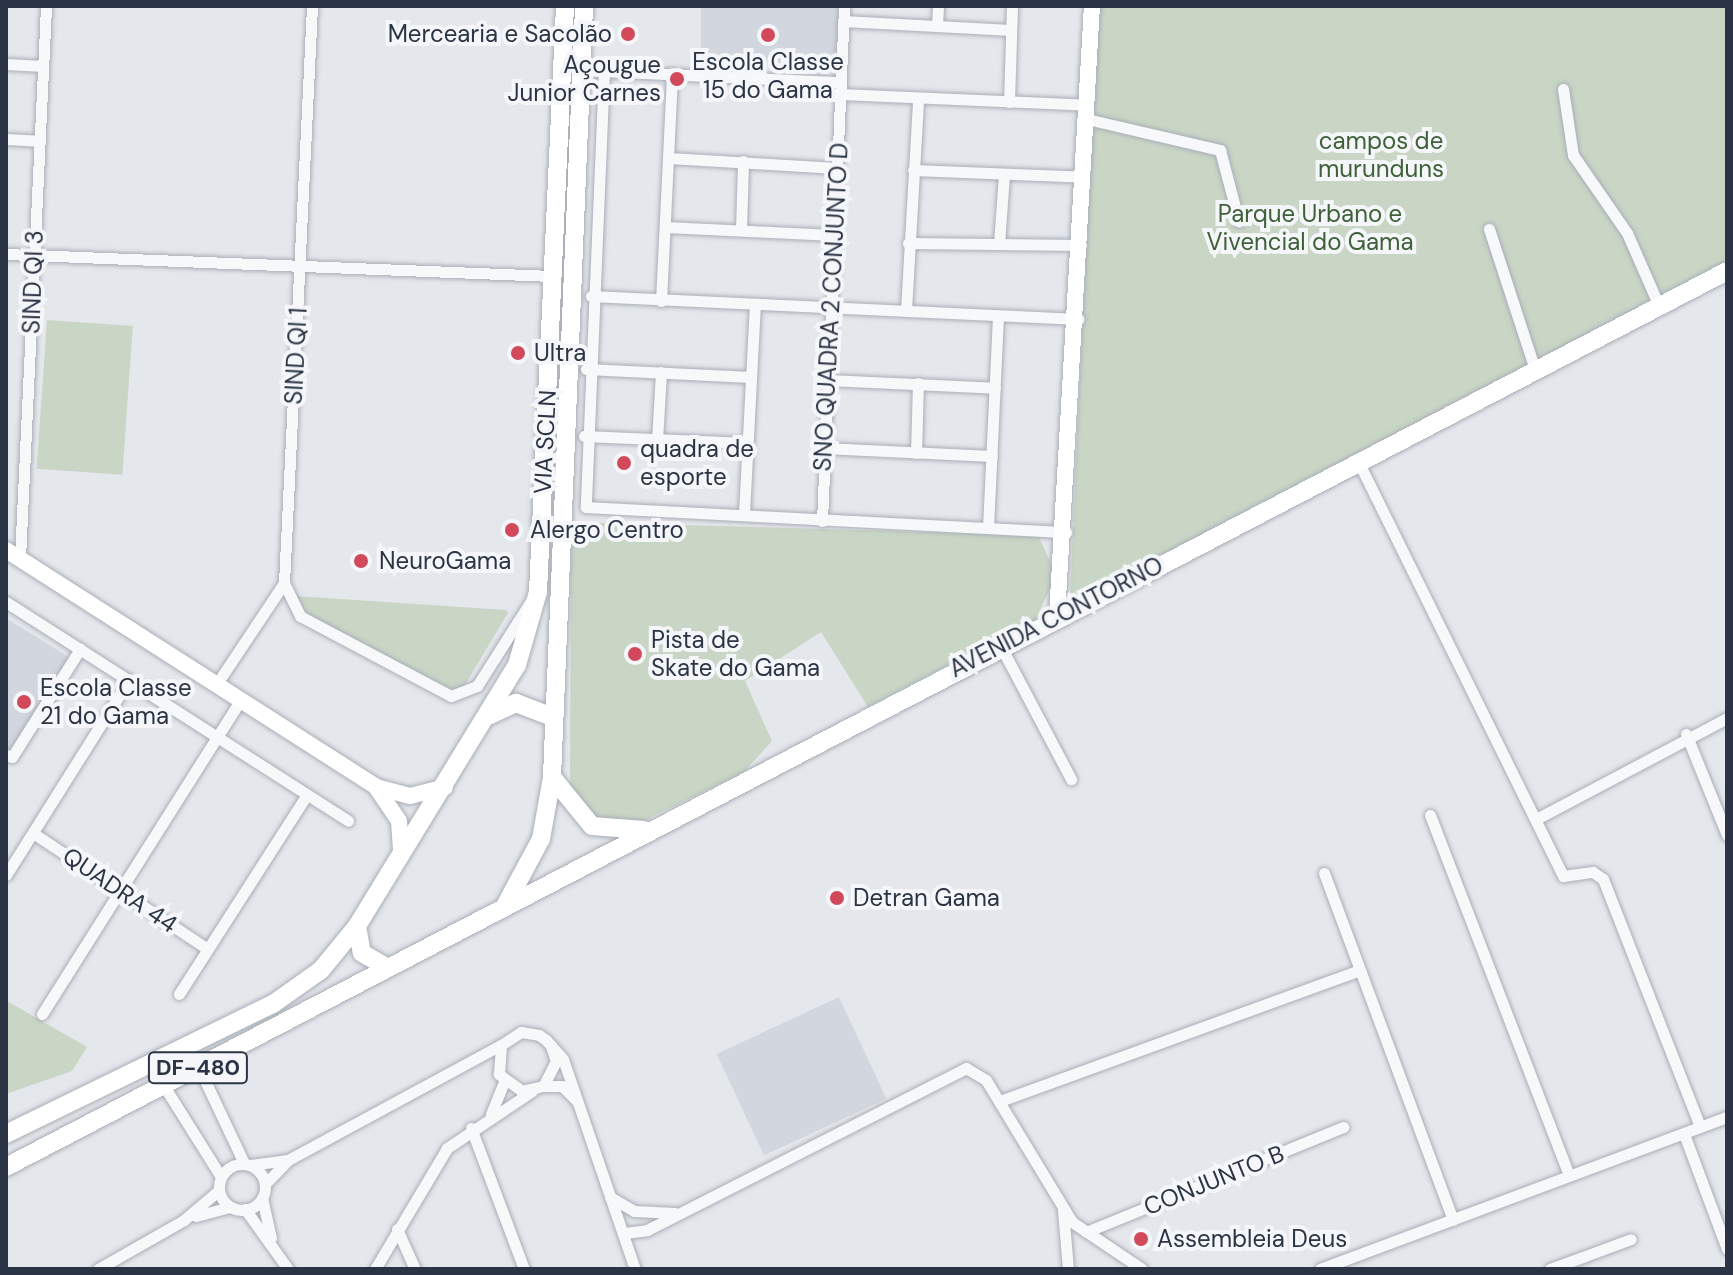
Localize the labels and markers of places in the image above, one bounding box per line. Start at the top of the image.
place label: Mercearia e Sacolão [388,20,612,48]
marker: Mercearia e Sacolão [619,25,637,43]
marker: Escola Classe 15 do Gama [759,26,777,44]
place label: Escola Classe 15 do Gama [692,48,844,104]
place label: Açougue Junior Carnes [508,51,661,107]
marker: Açougue Junior Carnes [668,70,686,88]
place label: Ultra [534,339,586,367]
marker: Ultra [509,344,527,362]
place label: quadra de esporte [640,435,754,491]
marker: quadra de esporte [615,454,633,472]
place label: Alergo Centro [530,516,684,544]
marker: Alergo Centro [501,519,523,541]
place label: NeuroGama [379,547,511,575]
marker: NeuroGama [350,550,372,572]
place label: Pista de Skate do Gama [651,626,820,682]
marker: Pista de Skate do Gama [626,645,644,663]
place label: Escola Classe 21 do Gama [40,674,192,730]
marker: Escola Classe 21 do Gama [15,693,33,711]
place label: Detran Gama [853,884,1000,912]
marker: Detran Gama [828,889,846,907]
place label: Assembleia Deus [1157,1225,1347,1253]
marker: Assembleia Deus [1132,1230,1150,1248]

